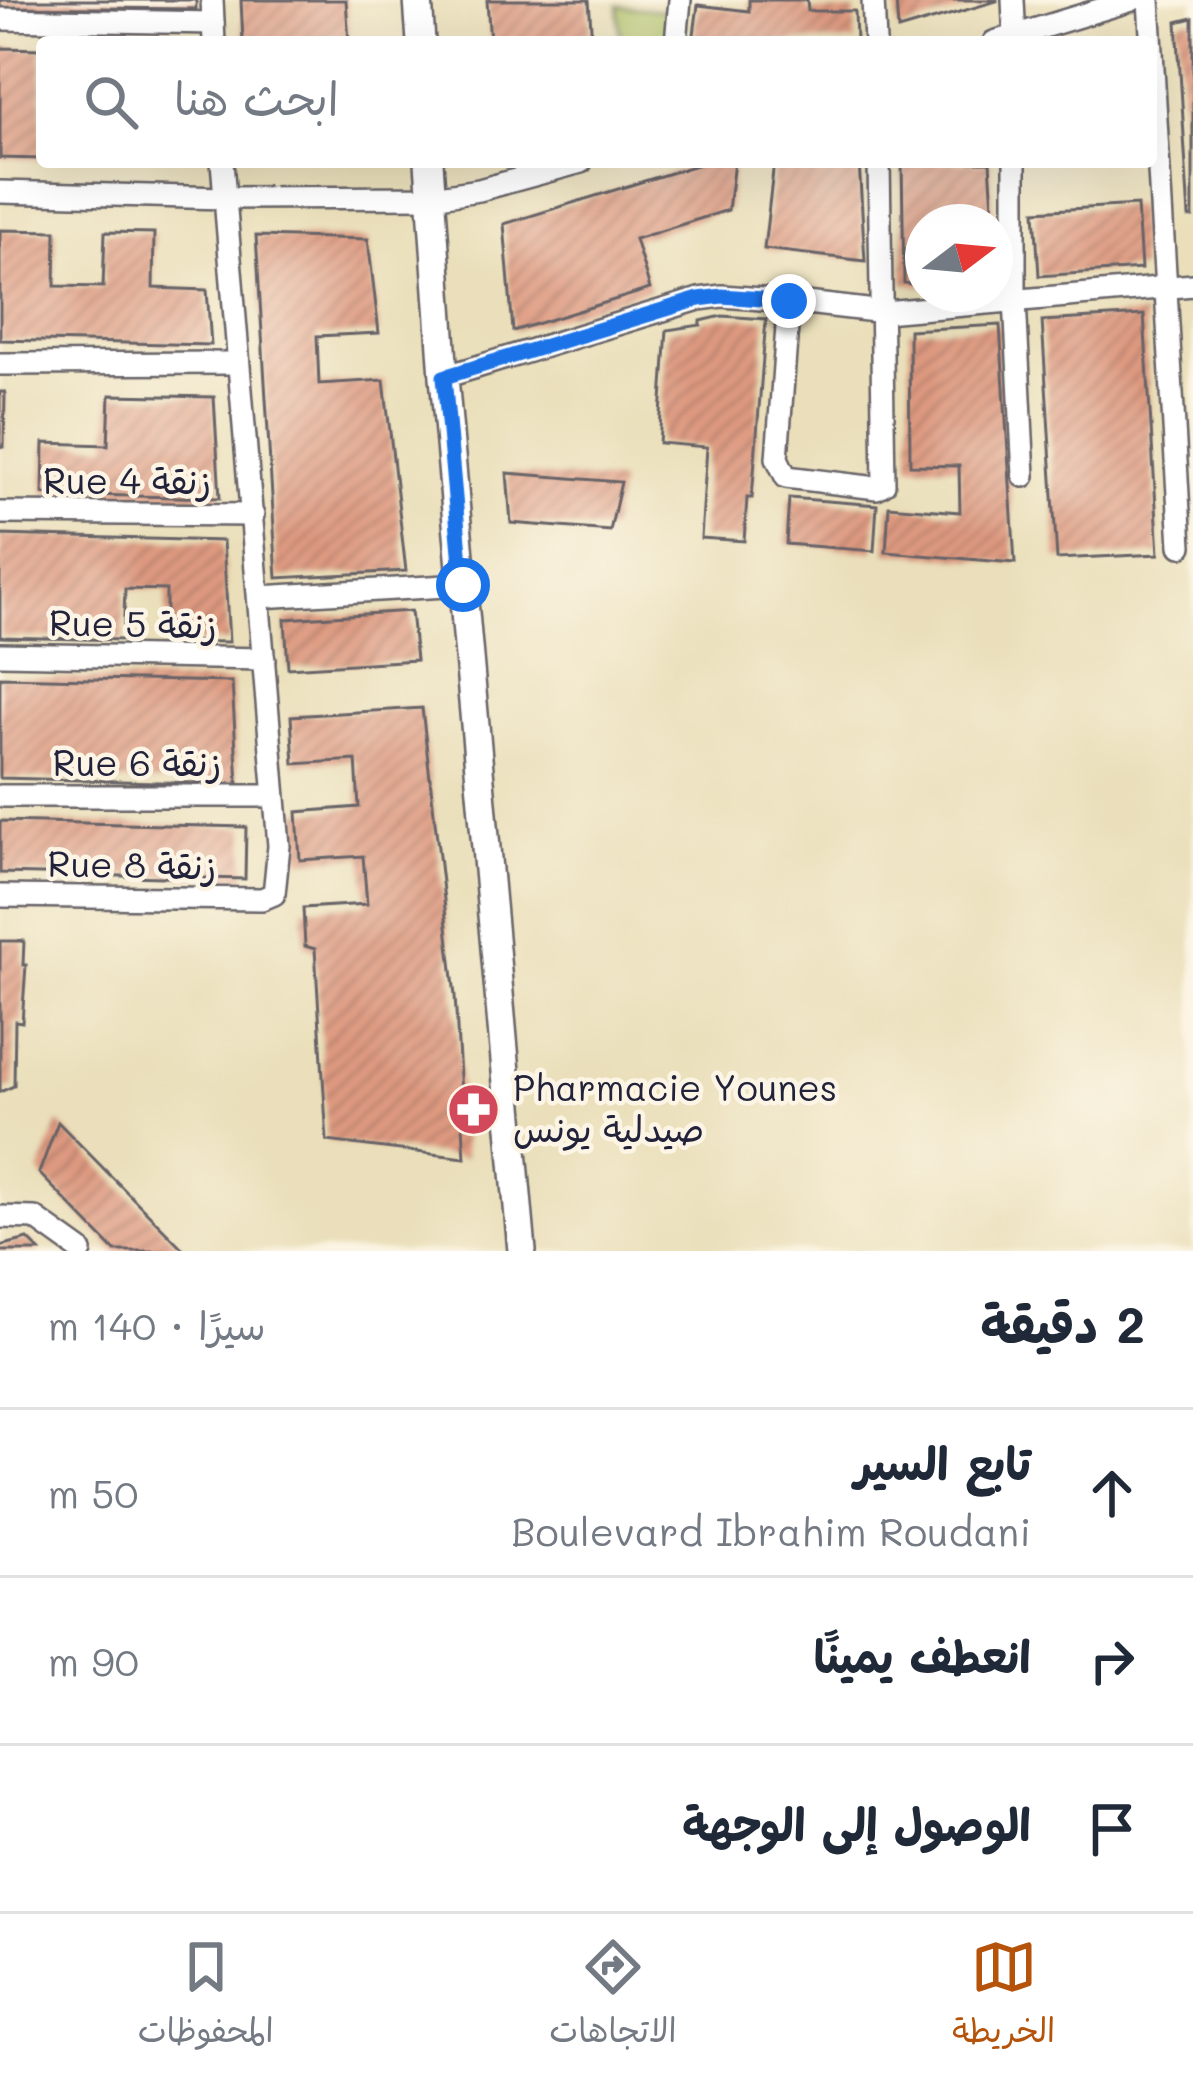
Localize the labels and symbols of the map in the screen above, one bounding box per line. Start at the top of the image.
north arrow [905,204,1013,312]
route end [762,274,816,328]
street label: Rue 4 زنقة [43,456,211,503]
route start [436,558,490,612]
street label: Rue 5 زنقة [49,598,217,647]
street label: Rue 6 زنقة [53,738,221,785]
street label: Rue 8 زنقة [47,839,217,888]
place label: Pharmacie Younes صيدلية يونس [513,1063,837,1151]
pharmacy icon: Pharmacie Younes صيدلية يونس [446,1081,502,1137]

